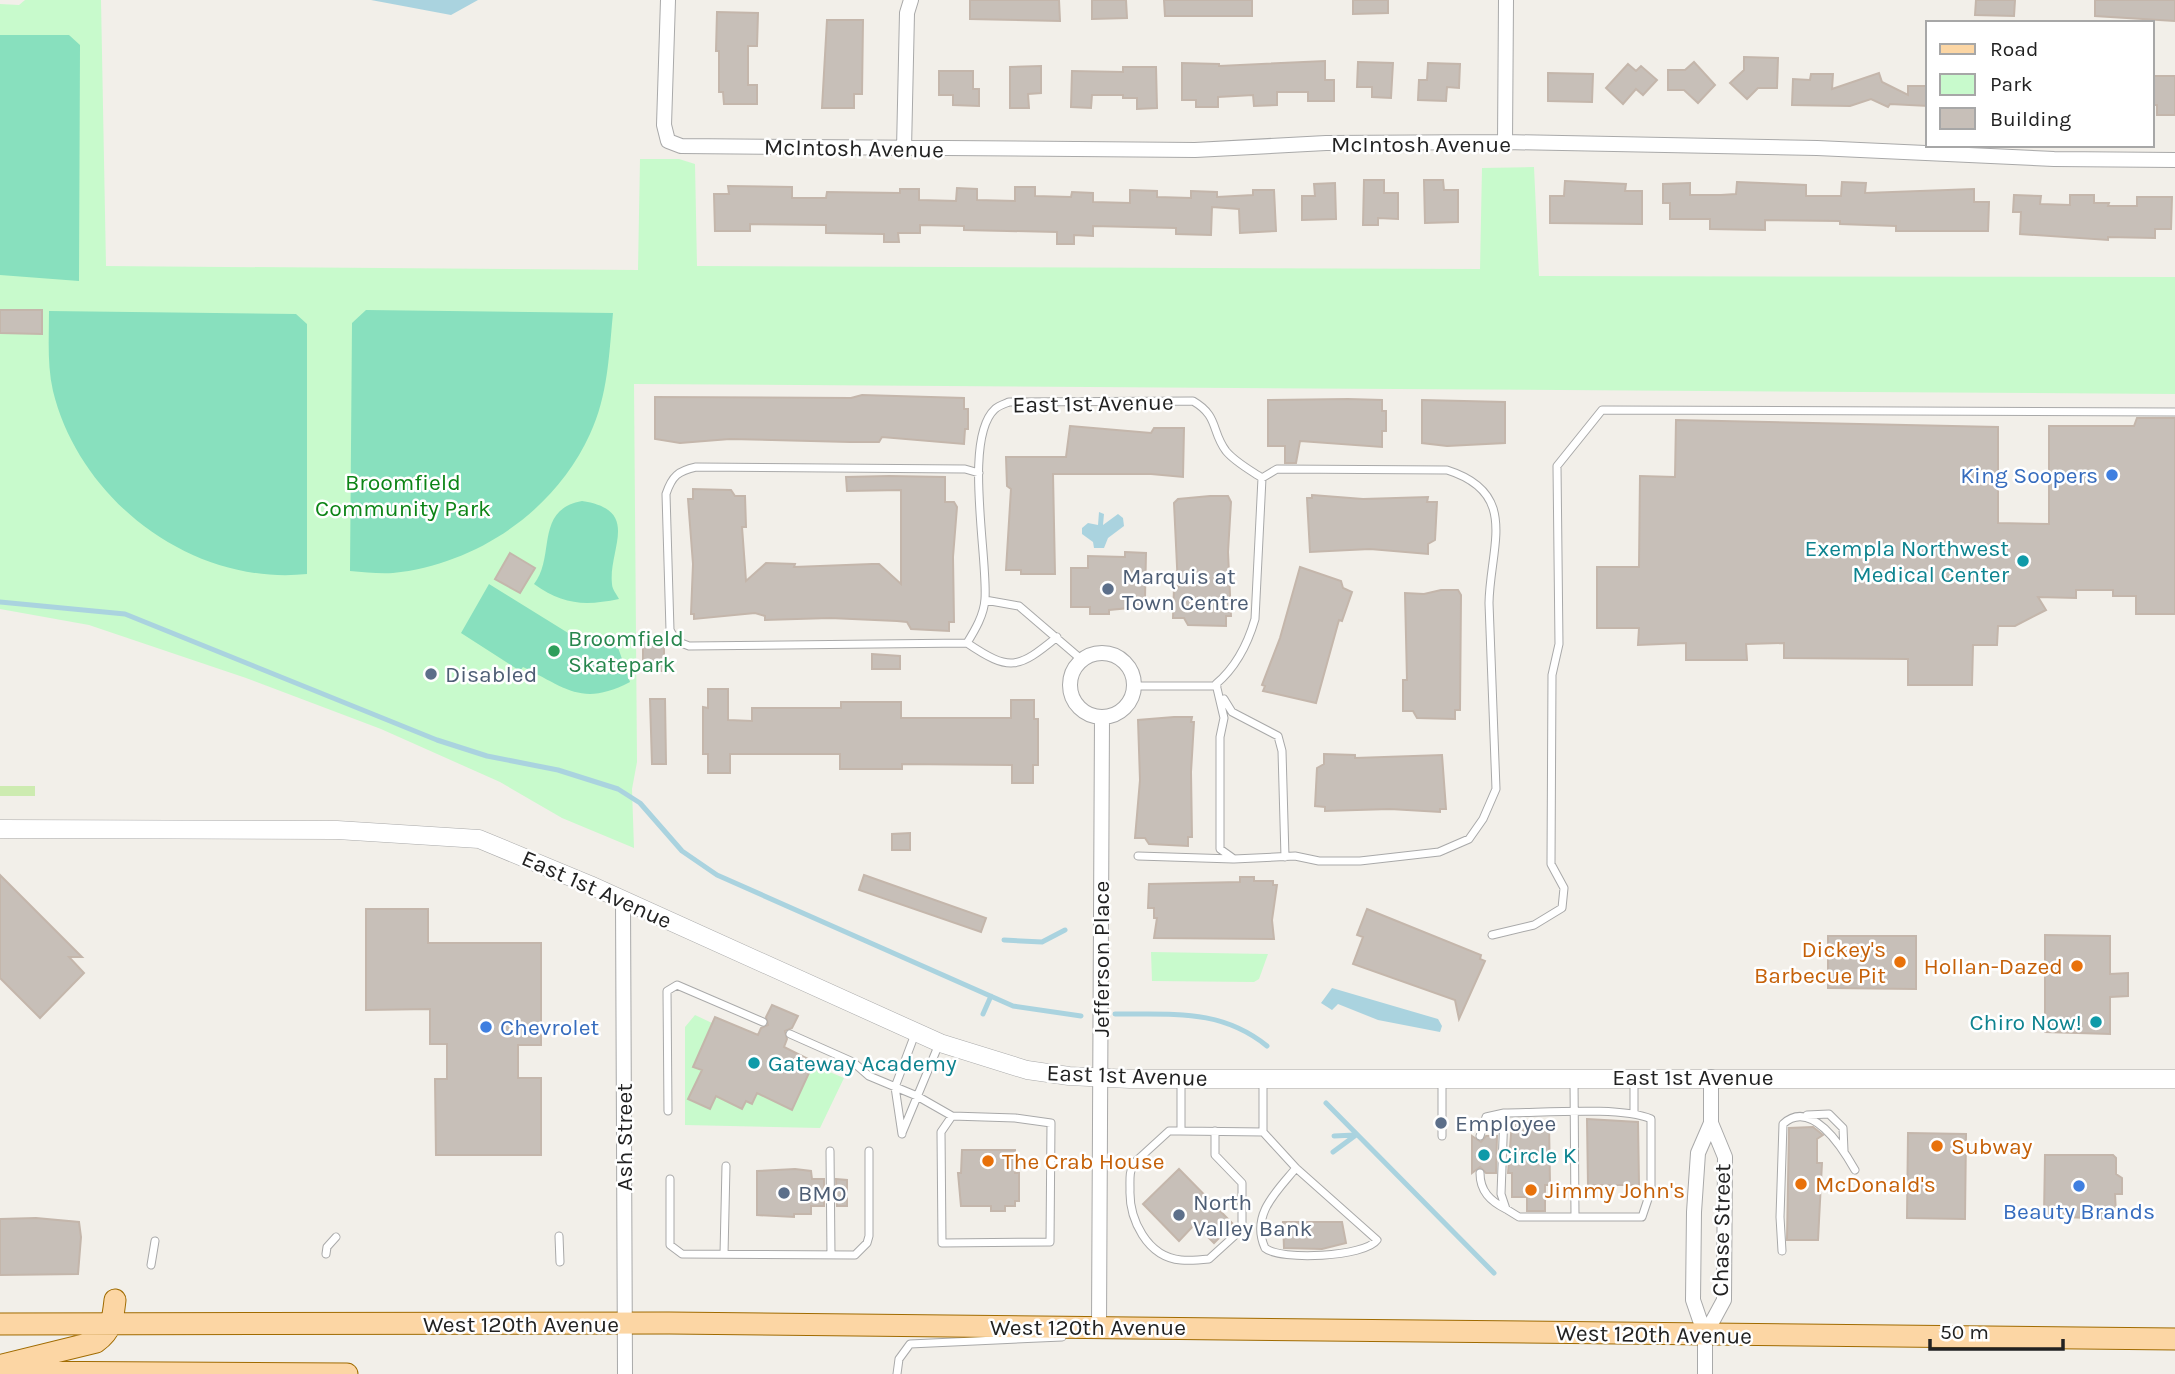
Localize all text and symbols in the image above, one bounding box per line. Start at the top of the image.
legend [1926,21,2154,147]
text: Road [1990,37,2038,61]
text: Park [1990,72,2033,96]
text: Building [1990,107,2071,131]
street label: McIntosh Avenue [1331,131,1511,158]
street label: McIntosh Avenue [764,133,944,164]
street label: East 1st Avenue [1012,389,1174,418]
place label: King Soopers [1960,462,2098,489]
marker: King Soopers [2104,467,2120,483]
park label: Broomfield Community Park [315,469,491,522]
place label: Exempla Northwest Medical Center [1805,535,2010,588]
marker: Exempla Northwest Medical Center [2015,553,2031,569]
place label: Marquis at Town Centre [1122,563,1249,616]
marker: Marquis at Town Centre [1100,581,1116,597]
place label: Broomfield Skatepark [568,625,684,678]
marker: Broomfield Skatepark [546,643,562,659]
place label: Disabled [445,661,537,688]
marker: Disabled [423,666,439,682]
street label: East 1st Avenue [518,844,676,935]
street label: Jefferson Place [1088,881,1115,1037]
place label: Dickey's Barbecue Pit [1754,936,1886,989]
place label: Hollan-Dazed [1923,953,2063,980]
marker: Dickey's Barbecue Pit [1892,954,1908,970]
marker: Hollan-Dazed [2069,958,2085,974]
place label: Chiro Now! [1969,1009,2082,1036]
place label: Chevrolet [500,1014,599,1041]
marker: Chiro Now! [2088,1014,2104,1030]
marker: Chevrolet [478,1019,494,1035]
place label: Gateway Academy [768,1050,957,1077]
marker: Gateway Academy [746,1055,762,1071]
street label: East 1st Avenue [1046,1059,1208,1092]
street label: East 1st Avenue [1612,1064,1774,1091]
street label: Ash Street [611,1083,638,1191]
place label: Employee [1455,1110,1556,1137]
marker: Employee [1433,1115,1449,1131]
place label: Subway [1951,1133,2033,1160]
marker: Subway [1929,1138,1945,1154]
place label: Circle K [1498,1142,1577,1169]
marker: Circle K [1476,1147,1492,1163]
place label: The Crab House [1002,1148,1165,1175]
marker: The Crab House [980,1153,996,1169]
street label: Chase Street [1707,1163,1736,1297]
place label: McDonald's [1815,1171,1936,1198]
marker: McDonald's [1793,1176,1809,1192]
place label: Jimmy John's [1545,1177,1685,1204]
marker: Beauty Brands [2071,1178,2087,1194]
place label: BMO [798,1180,847,1207]
marker: Jimmy John's [1523,1182,1539,1198]
marker: BMO [776,1185,792,1201]
place label: North Valley Bank [1193,1189,1313,1242]
place label: Beauty Brands [2003,1198,2155,1225]
marker: North Valley Bank [1171,1207,1187,1223]
scale bar [1930,1308,2063,1352]
street label: West 120th Avenue [423,1311,619,1338]
street label: West 120th Avenue [990,1314,1186,1341]
street label: West 120th Avenue [1556,1319,1752,1350]
text: 50 m [1940,1320,1989,1344]

